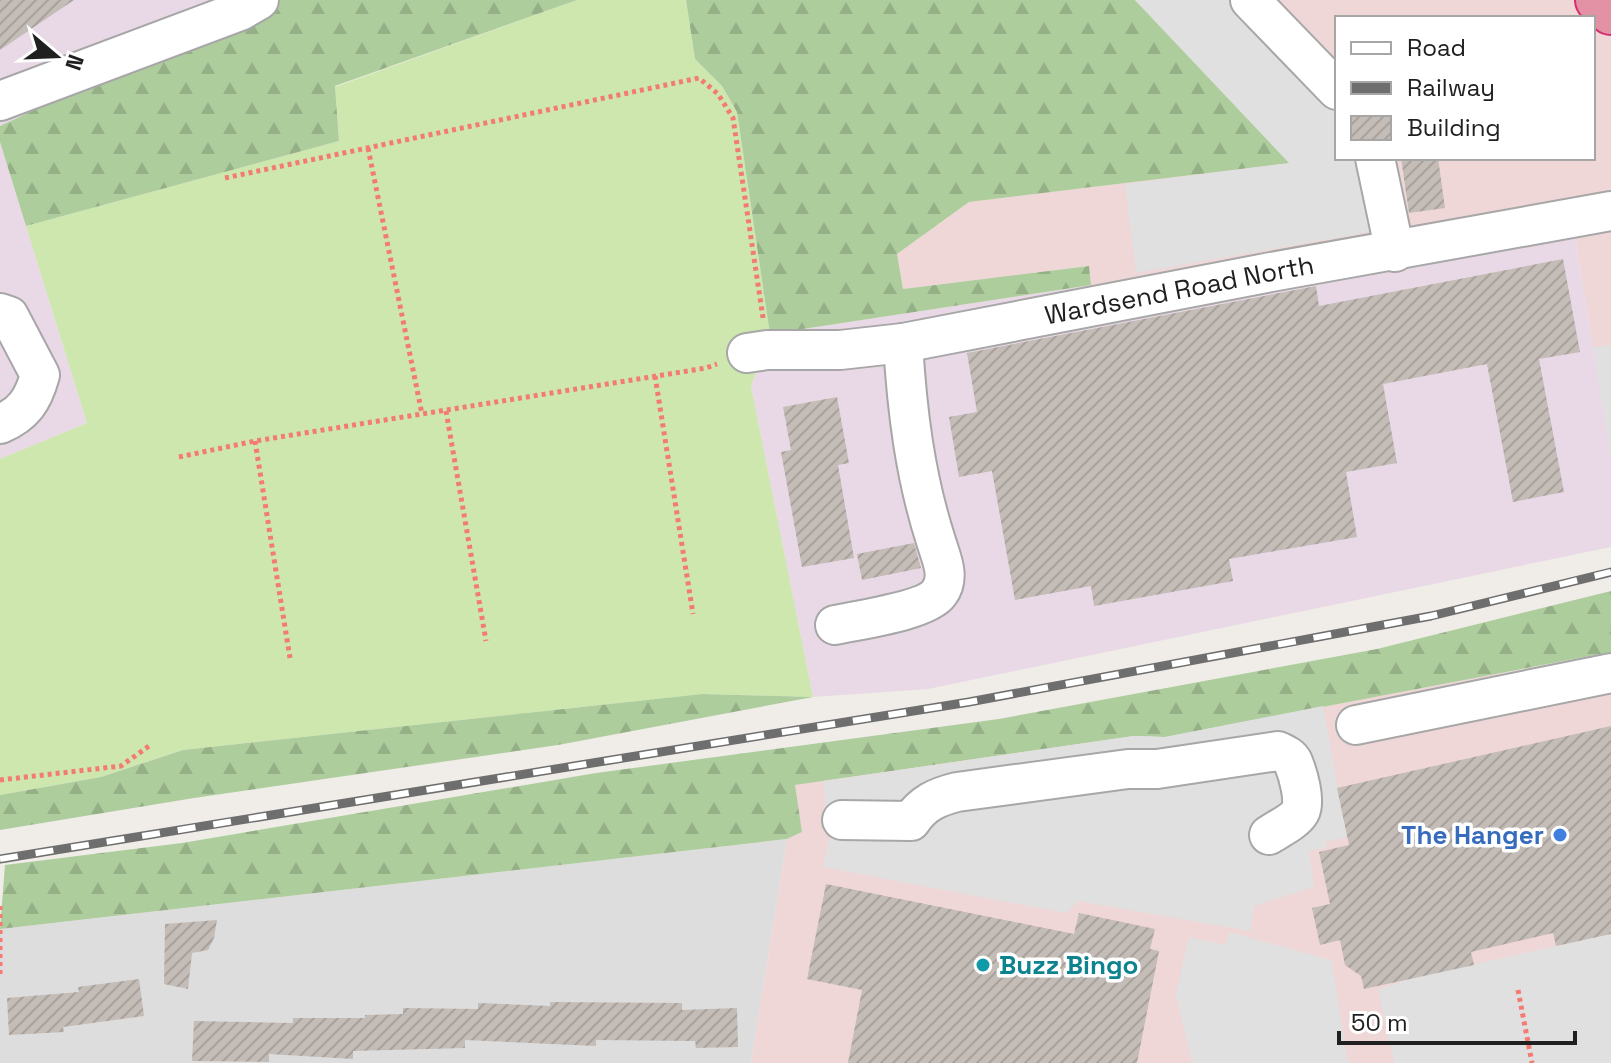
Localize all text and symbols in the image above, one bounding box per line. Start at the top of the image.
north arrow [16,16,96,96]
legend [1335,16,1595,160]
text: Road [1407,32,1466,63]
text: N [59,51,91,74]
text: Railway [1407,72,1495,103]
text: Building [1407,112,1501,143]
street label: Wardsend Road North [1042,248,1317,332]
place label: The Hanger [1401,818,1544,852]
marker: The Hanger [1551,826,1569,844]
place label: Buzz Bingo [999,948,1139,982]
marker: Buzz Bingo [974,956,992,974]
scale bar [1339,995,1575,1045]
text: 50 m [1351,1007,1408,1038]

